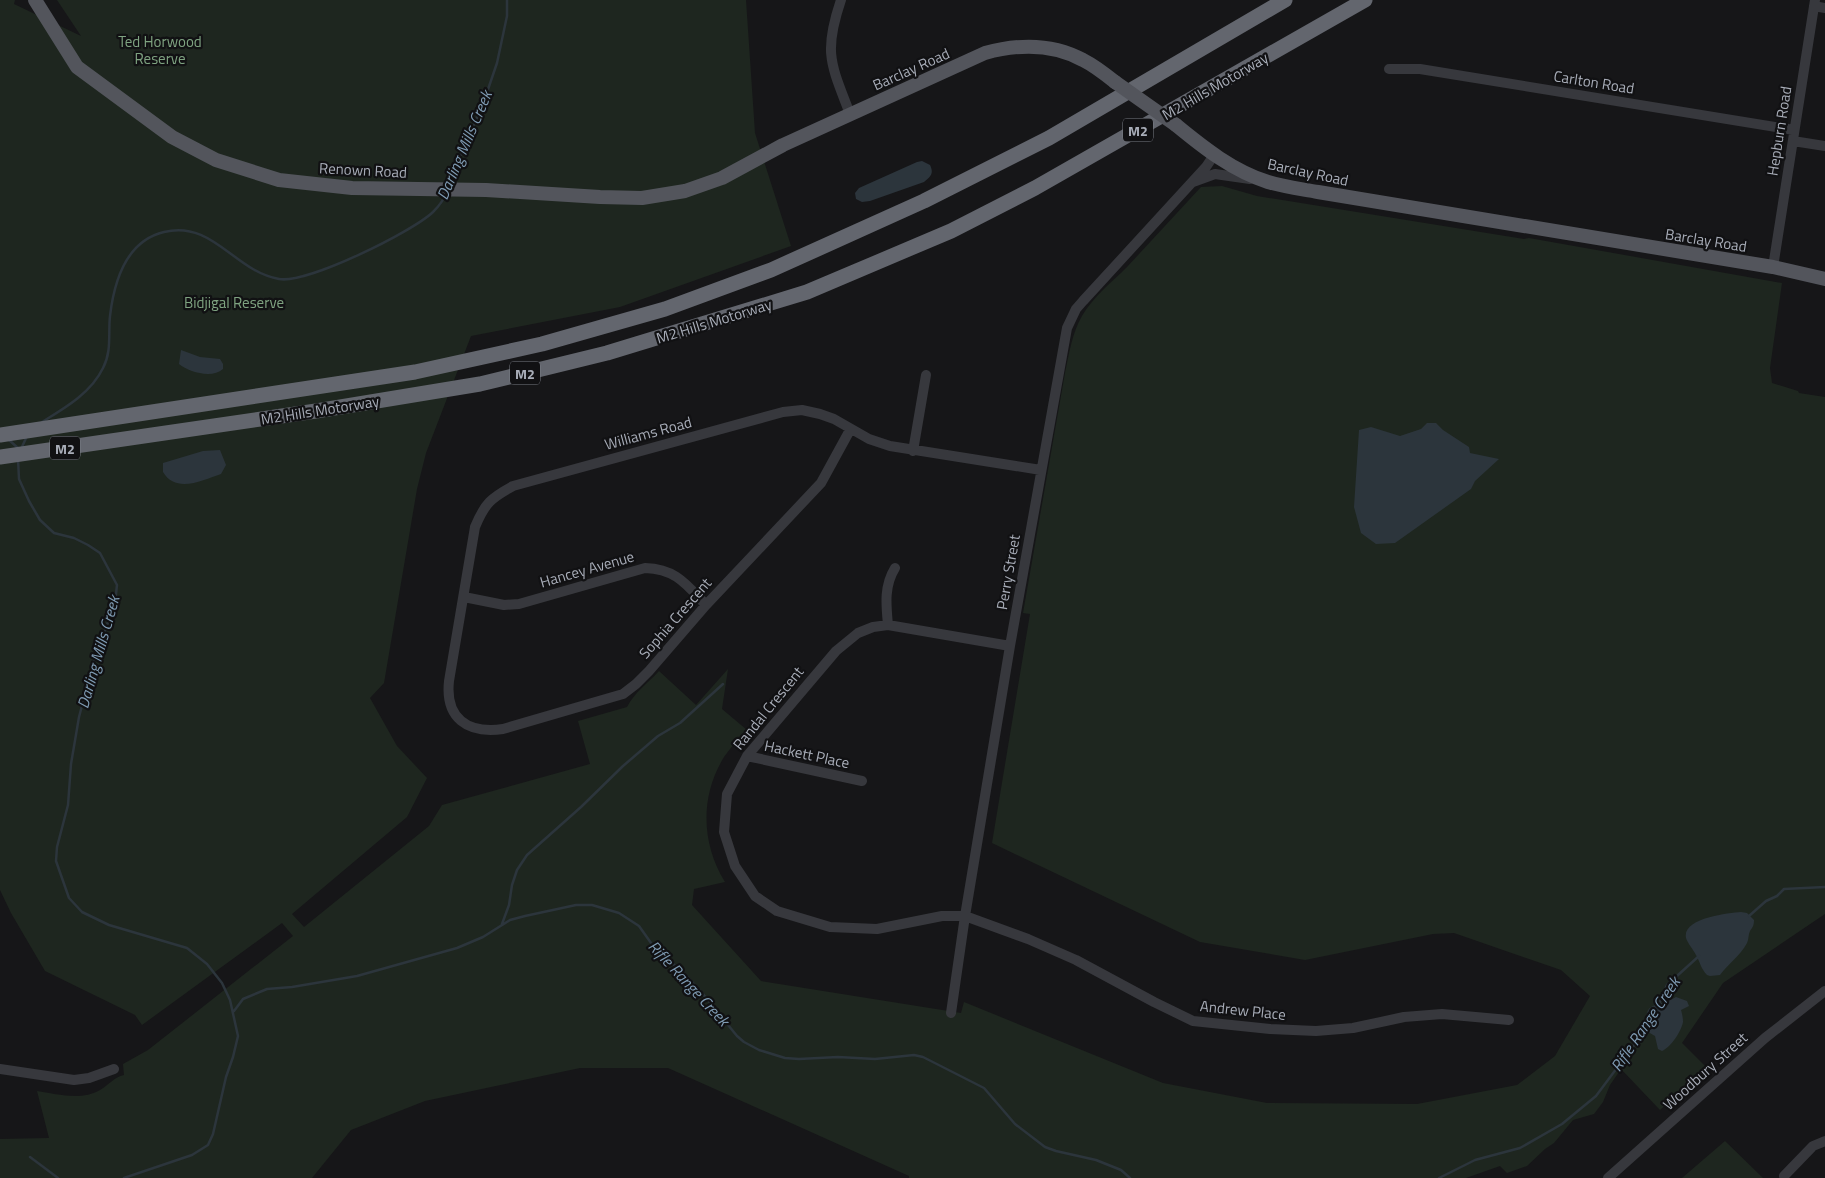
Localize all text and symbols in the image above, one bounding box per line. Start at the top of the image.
park label: Ted Horwood Reserve [118,30,202,70]
street label: Barclay Road [869,42,953,96]
street label: M2 Hills Motorway [1157,46,1273,126]
street label: Carlton Road [1552,64,1636,100]
water label: Darling Mills Creek [430,85,499,203]
street label: Hepburn Road [1761,85,1797,177]
road number: M2 [1123,118,1153,142]
street label: Barclay Road [1265,152,1351,192]
street label: Renown Road [319,156,407,184]
street label: Barclay Road [1664,222,1748,258]
park label: Bidjigal Reserve [184,291,284,314]
street label: M2 Hills Motorway [653,293,775,349]
road number: M2 [510,362,540,384]
street label: M2 Hills Motorway [259,389,381,431]
street label: Williams Road [602,410,694,456]
road number: M2 [50,436,80,459]
street label: Perry Street [990,532,1026,611]
street label: Hancey Avenue [537,545,637,593]
street label: Sophia Crescent [633,572,717,664]
water label: Darling Mills Creek [70,591,126,711]
street label: Randal Crescent [727,661,809,755]
street label: Hackett Place [762,734,852,774]
water label: Rifle Range Creek [643,935,736,1033]
water label: Rifle Range Creek [1604,970,1687,1076]
street label: Andrew Place [1199,994,1287,1026]
street label: Woodbury Street [1658,1026,1753,1115]

